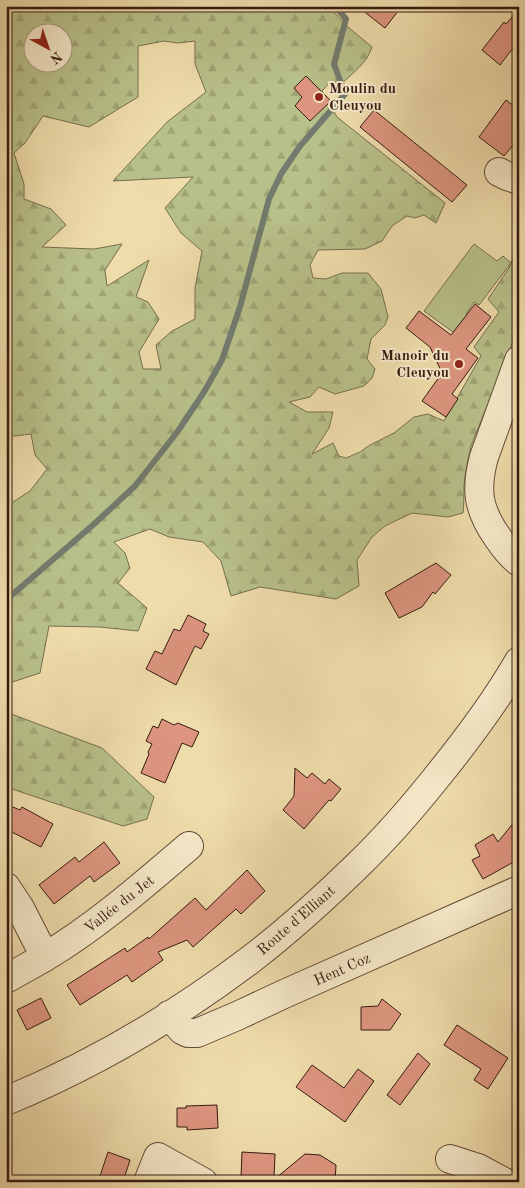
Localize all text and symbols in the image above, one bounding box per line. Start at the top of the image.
north arrow [22,22,72,72]
text: N [47,48,64,66]
place label: Moulin du Cleuyou [329,82,396,114]
marker: Moulin du Cleuyou [313,91,325,103]
place label: Manoir du Cleuyou [381,349,449,381]
marker: Manoir du Cleuyou [453,358,465,370]
street label: Vallée du Jet [82,873,158,937]
street label: Route d'Elliant [255,884,339,959]
street label: Hent Coz [312,951,373,990]

